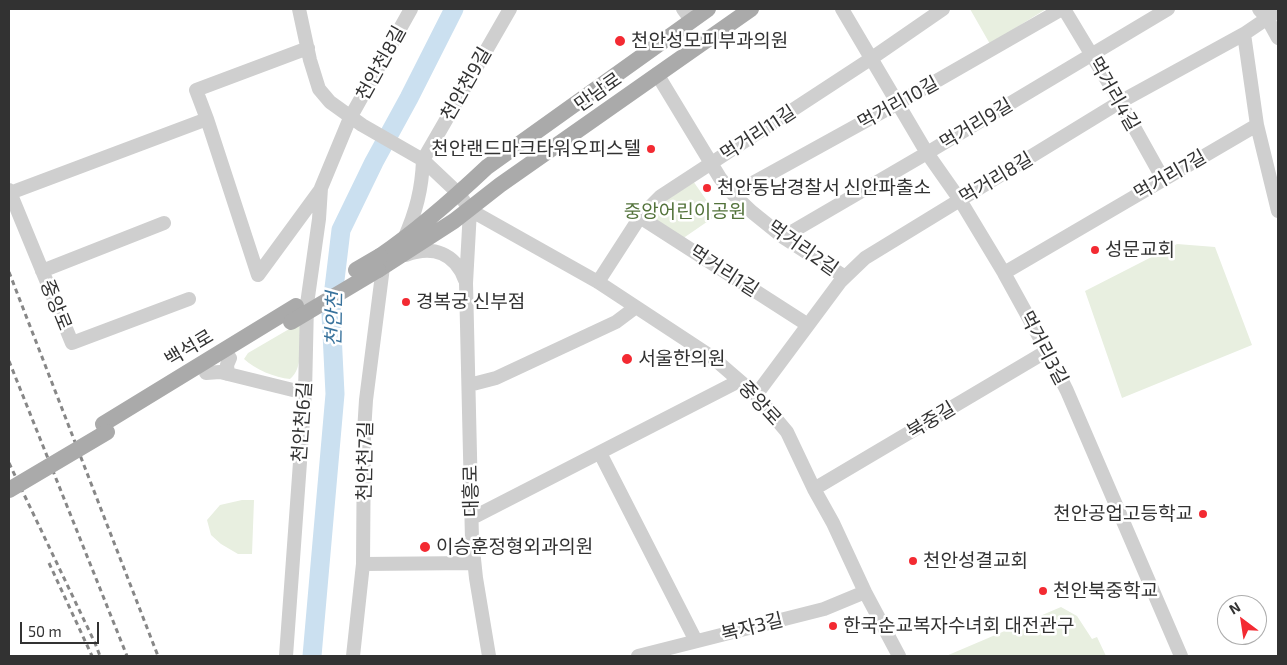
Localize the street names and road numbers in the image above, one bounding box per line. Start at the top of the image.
street label: 천안천8길 [351,22,411,104]
street label: 천안천9길 [436,43,496,125]
street label: 먹거리4길 [1084,53,1144,135]
street label: 만남로 [570,68,626,116]
street label: 먹거리10길 [854,71,942,135]
street label: 먹거리9길 [936,93,1016,155]
street label: 먹거리11길 [716,100,800,166]
street label: 먹거리7길 [1130,145,1210,205]
street label: 먹거리8길 [955,147,1037,209]
street label: 먹거리2길 [763,216,843,280]
street label: 먹거리1길 [685,240,763,302]
street label: 중앙로 [36,276,76,334]
street label: 먹거리3길 [1015,307,1073,389]
street label: 백석로 [161,325,217,371]
street label: 중앙로 [734,376,786,430]
street label: 천안천6길 [288,381,316,463]
street label: 북중길 [903,397,959,443]
street label: 천안천7길 [353,421,377,501]
street label: 대흥로 [459,465,483,517]
street label: 복자3길 [719,608,785,646]

